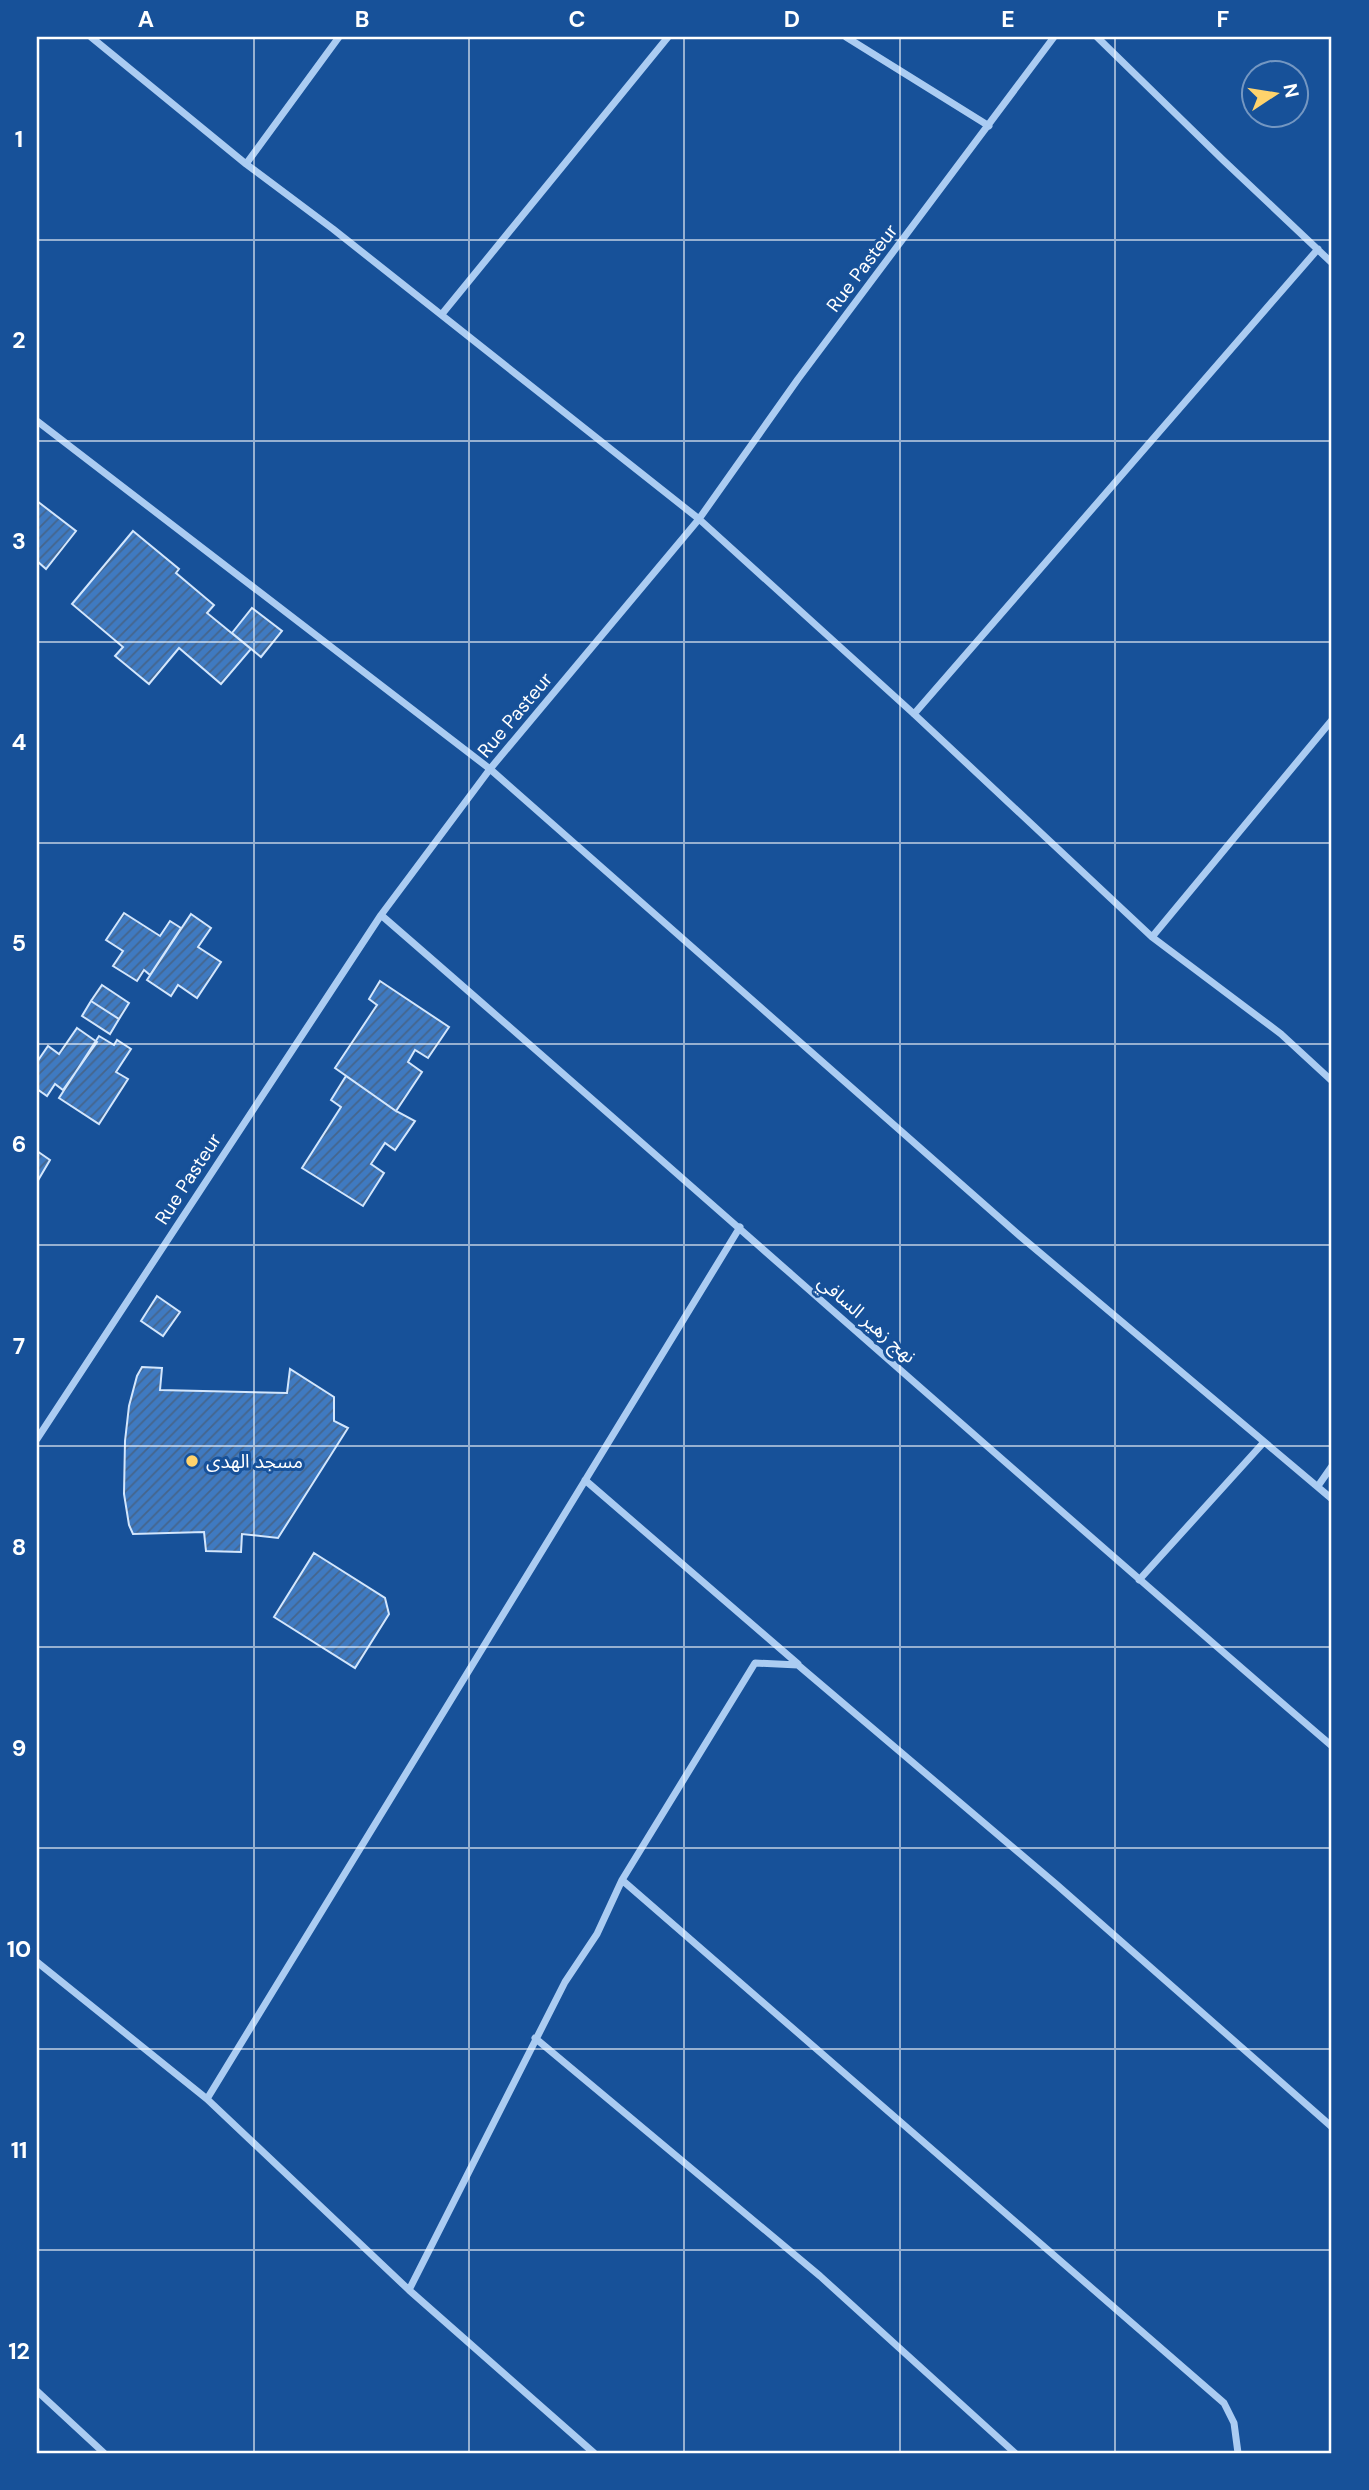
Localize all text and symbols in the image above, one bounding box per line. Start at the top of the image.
text: A [138,4,154,34]
text: B [355,4,369,34]
text: C [569,4,585,34]
text: D [784,4,800,34]
text: E [1001,4,1015,34]
text: F [1217,4,1230,34]
north arrow [1240,60,1310,130]
text: N [1277,81,1305,100]
text: 1 [15,124,23,154]
street label: Rue Pasteur [821,219,903,317]
text: 2 [12,325,26,355]
text: 3 [12,526,26,556]
street label: Rue Pasteur [472,667,558,763]
text: 4 [12,727,27,757]
text: 5 [12,928,26,958]
text: 6 [12,1129,26,1159]
street label: Rue Pasteur [149,1129,227,1229]
street label: نهج زهير السافي [811,1269,921,1370]
text: 7 [13,1331,25,1361]
place label: مسجد الهدى [206,1449,303,1474]
marker: مسجد الهدى [184,1453,200,1469]
text: 8 [12,1532,26,1562]
text: 9 [12,1733,26,1763]
text: 10 [7,1934,31,1964]
text: 11 [11,2135,27,2165]
text: 12 [8,2336,30,2366]

